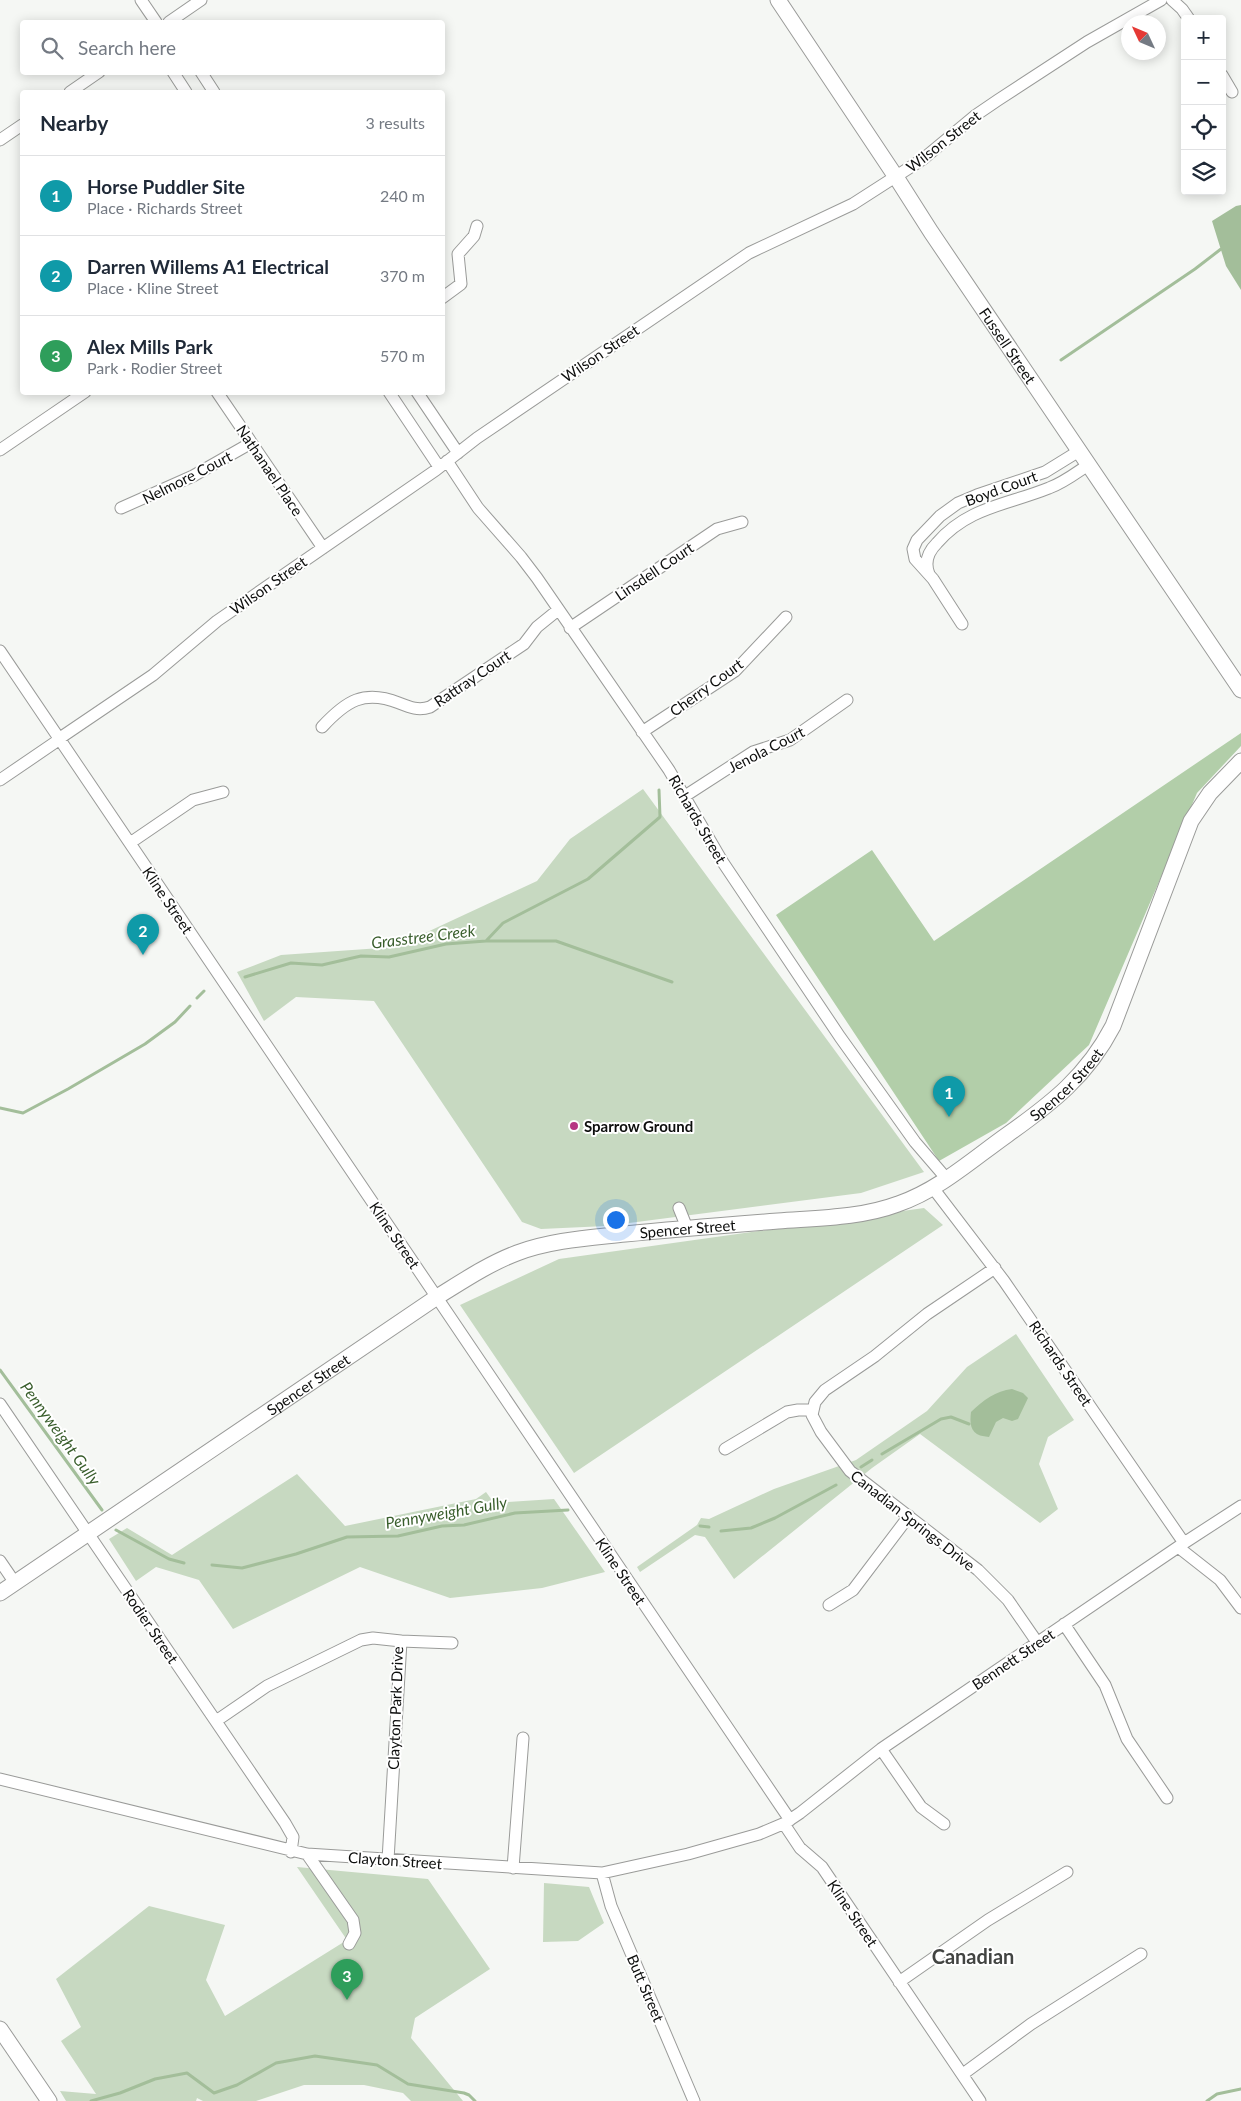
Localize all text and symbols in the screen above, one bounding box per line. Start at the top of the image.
north arrow [1121,15,1166,60]
map controls [1181,15,1226,195]
button: + [1181,15,1226,60]
search box [20,20,445,75]
icon: search [38,34,66,62]
text: Search here [78,36,176,59]
button: − [1181,60,1226,105]
button: locate [1181,105,1226,150]
street label: Wilson Street [902,106,984,176]
text: Nearby [40,110,108,135]
text: 3 results [365,113,425,132]
button: layers [1181,150,1226,195]
text: Horse Puddler Site [87,175,245,198]
text: 1 [51,186,61,205]
text: 240 m [380,186,425,205]
text: Place · Richards Street [87,198,242,217]
text: Darren Willems A1 Electrical [87,255,329,278]
text: 2 [51,266,61,285]
text: 370 m [380,266,425,285]
text: Place · Kline Street [87,278,218,297]
street label: Fussell Street [976,304,1040,387]
street label: Wilson Street [558,320,643,385]
text: Alex Mills Park [87,335,213,358]
text: 3 [51,346,61,365]
text: 570 m [380,346,425,365]
text: Park · Rodier Street [87,358,222,377]
street label: Nathanael Place [233,421,307,519]
street label: Nelmore Court [139,446,235,507]
street label: Boyd Court [963,466,1040,509]
street label: Linsdell Court [611,538,697,604]
street label: Wilson Street [226,552,310,618]
street label: Rattray Court [430,646,514,710]
street label: Cherry Court [666,654,747,720]
street label: Jenola Court [725,722,808,776]
street label: Richards Street [665,772,731,867]
street label: Kline Street [139,863,197,937]
pin: 2 [127,914,159,955]
water label: Grasstree Creek [370,920,476,952]
street label: Spencer Street [1026,1044,1107,1124]
pin: 1 [933,1076,965,1117]
place label: Sparrow Ground [584,1117,693,1135]
marker: Sparrow Ground [568,1120,580,1132]
street label: Kline Street [366,1198,424,1272]
your location [603,1207,629,1233]
street label: Spencer Street [639,1215,737,1242]
street label: Richards Street [1026,1317,1097,1410]
street label: Spencer Street [263,1350,353,1419]
water label: Pennyweight Gully [17,1378,105,1489]
street label: Canadian Springs Drive [847,1466,979,1574]
water label: Pennyweight Gully [384,1492,509,1532]
street label: Kline Street [592,1534,650,1608]
street label: Rodier Street [120,1585,183,1667]
street label: Bennett Street [968,1624,1058,1693]
street label: Clayton Park Drive [384,1646,406,1770]
street label: Clayton Street [347,1848,443,1872]
street label: Kline Street [824,1876,882,1950]
district label: Canadian [932,1944,1014,1968]
street label: Butt Street [624,1952,668,2025]
pin: 3 [331,1959,363,2000]

